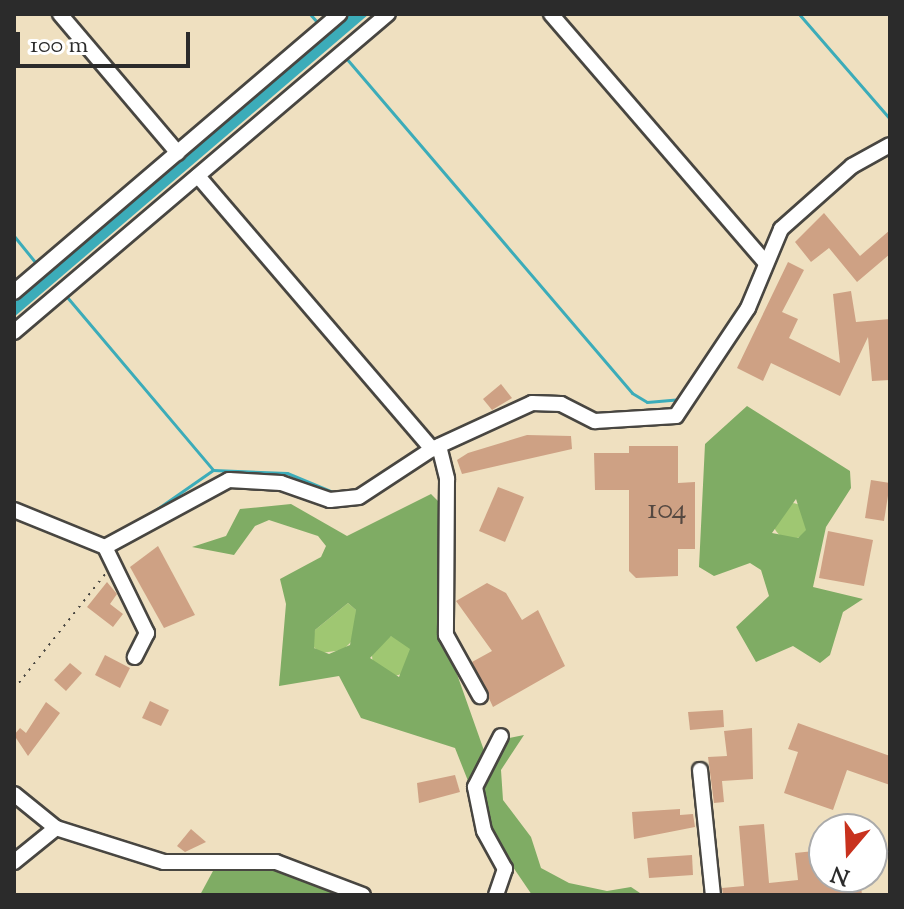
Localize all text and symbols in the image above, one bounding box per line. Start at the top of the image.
scale bar [20,16,194,66]
text: 100 m [30,29,88,63]
house number: 104 [647,493,687,529]
north arrow [808,813,888,893]
text: N [827,856,854,892]

